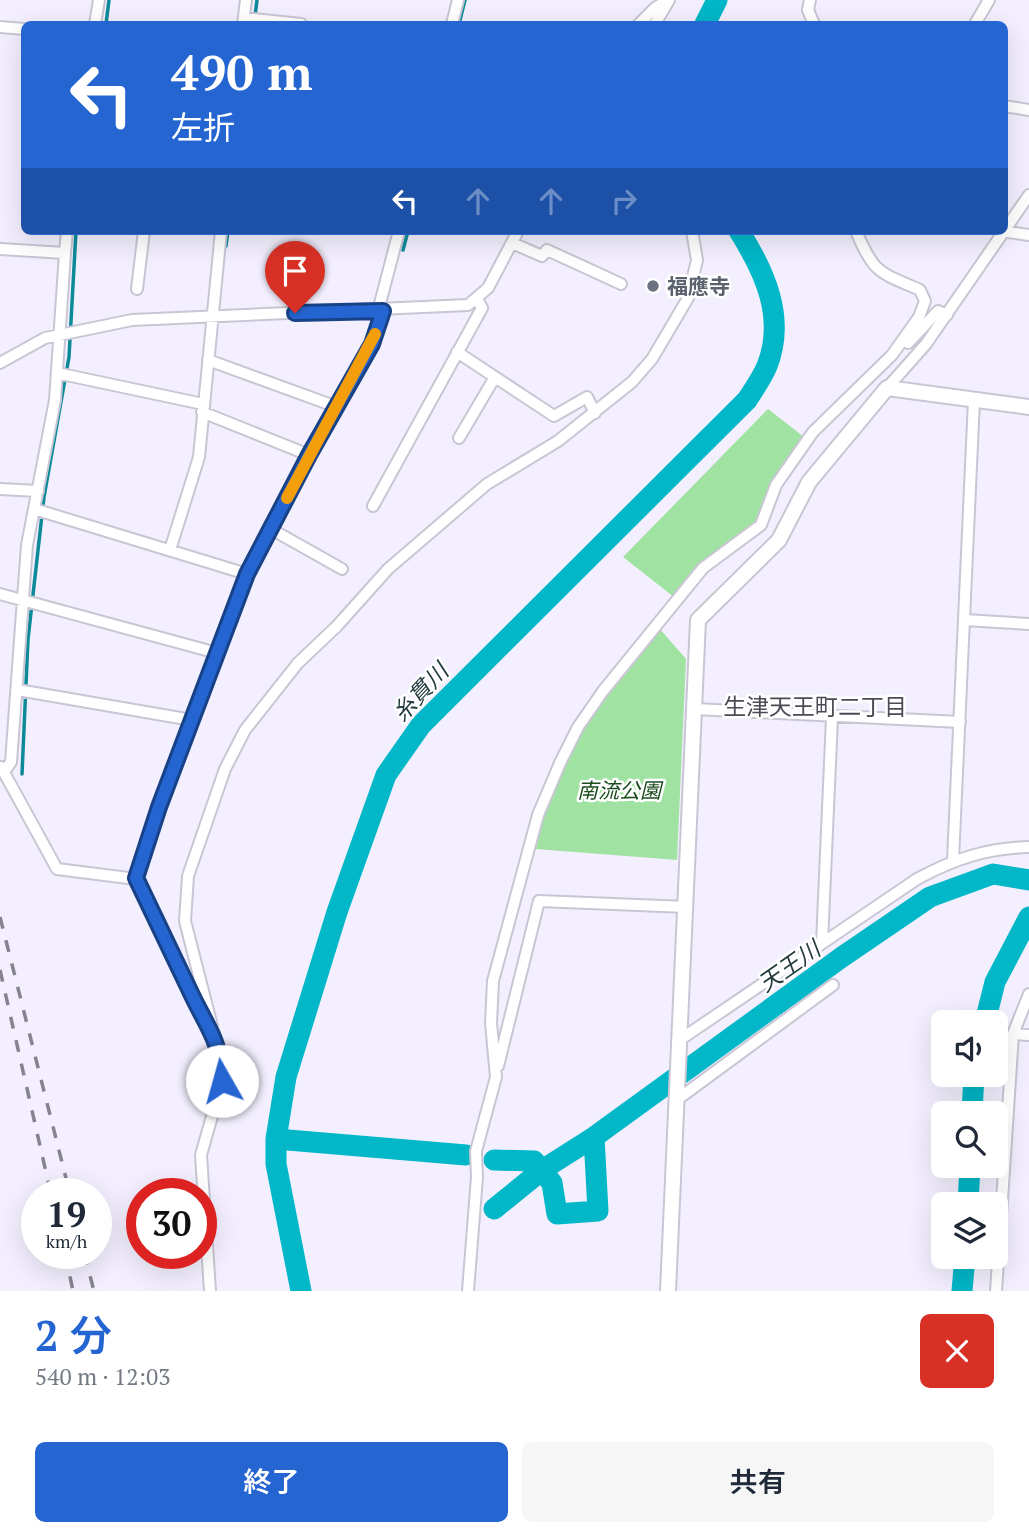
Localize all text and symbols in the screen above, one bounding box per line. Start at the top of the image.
text: 490 m [171,39,313,104]
icon: left [56,49,147,140]
text: 左折 [171,106,235,148]
icon: left [386,182,424,220]
icon: ahead [459,182,497,220]
icon: ahead [532,182,570,220]
icon: right [605,182,643,220]
pin [265,241,325,313]
icon: arrive [276,252,314,290]
place label: 福應寺 [667,272,730,300]
marker: 福應寺 [645,278,661,294]
water label: 糸貫川 [385,654,457,728]
district label: 生津天王町二丁目 [723,691,907,722]
park label: 南流公園 [577,776,664,804]
water label: 天王川 [752,932,829,998]
map controls [931,1010,1008,1269]
button: sound [931,1010,1008,1087]
position arrow [185,1044,259,1118]
button: search [931,1101,1008,1178]
speed limit sign: 30 [126,1178,217,1269]
text: 19 [47,1191,86,1237]
button: layers [931,1192,1008,1269]
text: km/h [46,1229,87,1253]
text: 2 分 [35,1307,112,1363]
button: close [920,1314,994,1388]
text: 540 m · 12:03 [35,1361,170,1392]
button: 終了 [35,1442,508,1522]
button: 共有 [522,1442,994,1522]

